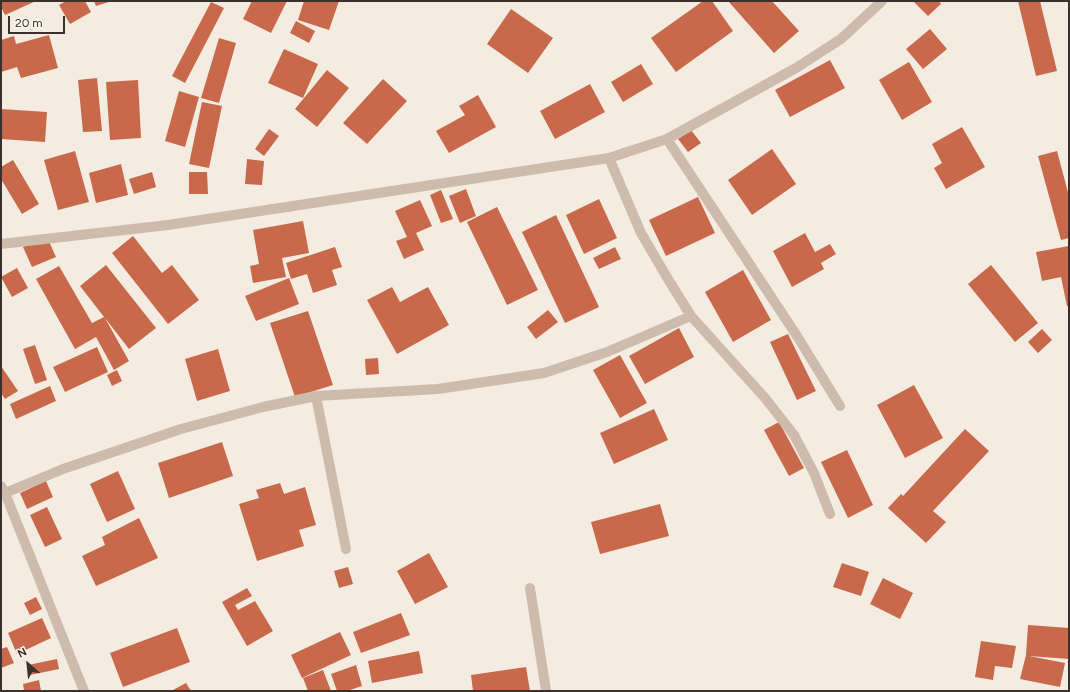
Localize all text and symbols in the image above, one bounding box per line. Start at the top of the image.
scale bar [10,8,67,34]
text: 20 m [15,16,43,30]
north arrow [8,644,48,684]
text: N [16,645,29,661]

